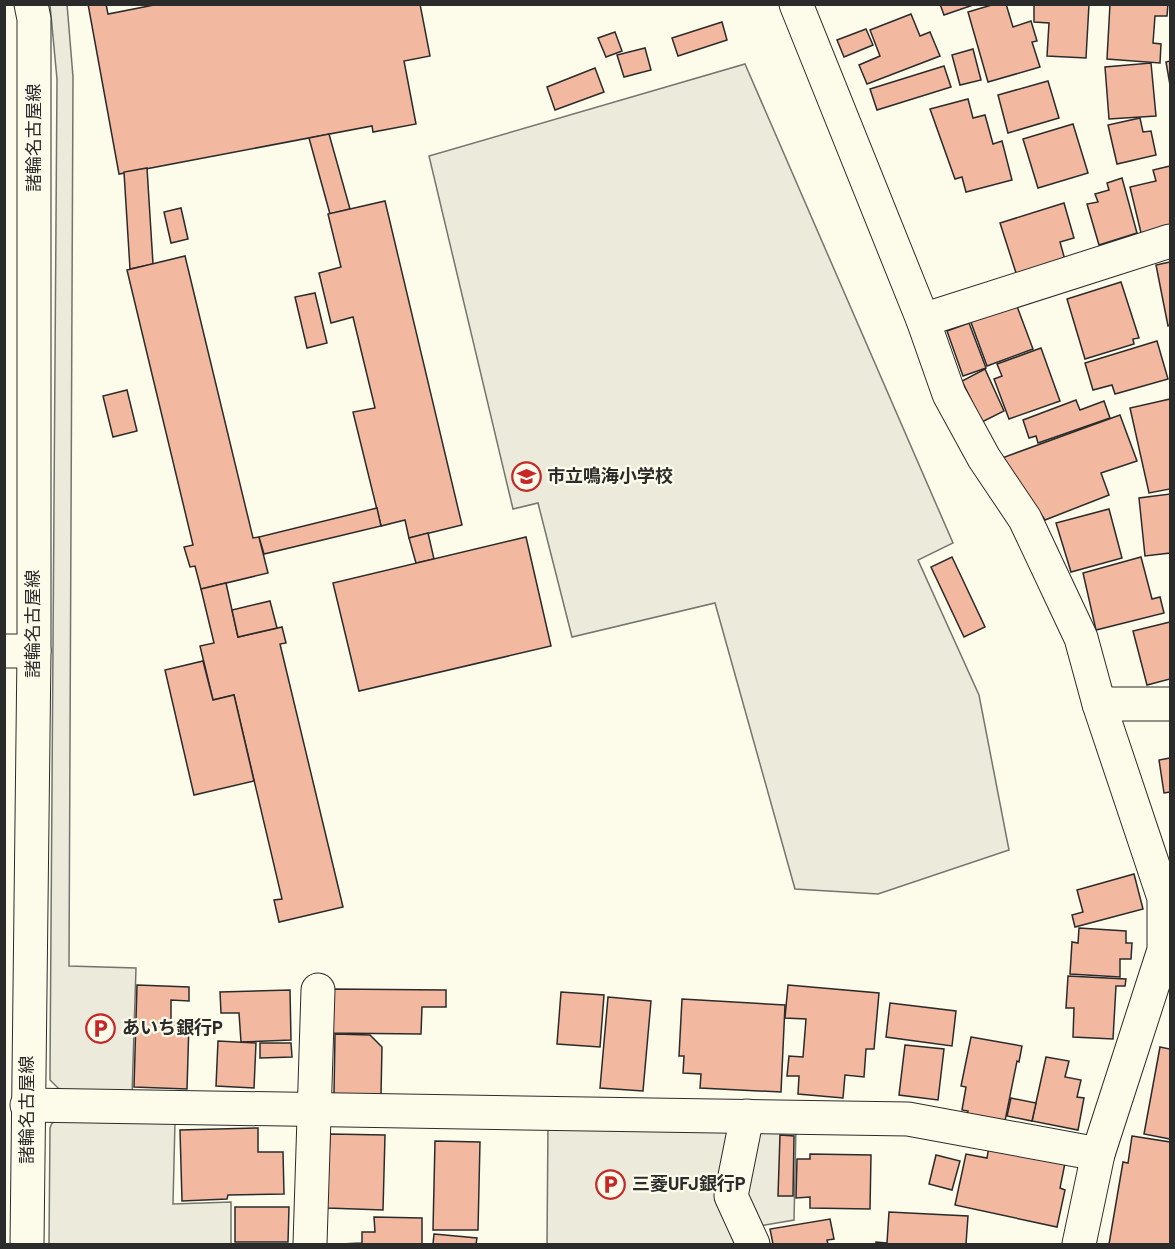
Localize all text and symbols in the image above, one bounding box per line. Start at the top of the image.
street label: 諸輪名古屋線 [22,84,44,192]
school or university icon: 市立鳴海小学校 [510,460,542,492]
place label: 市立鳴海小学校 [547,464,673,486]
street label: 諸輪名古屋線 [21,570,43,678]
parking icon: あいち銀行P [85,1012,117,1044]
place label: あいち銀行P [122,1016,223,1038]
street label: 諸輪名古屋線 [15,1056,37,1164]
parking icon: 三菱UFJ銀行P [595,1168,627,1200]
place label: 三菱UFJ銀行P [632,1172,746,1194]

